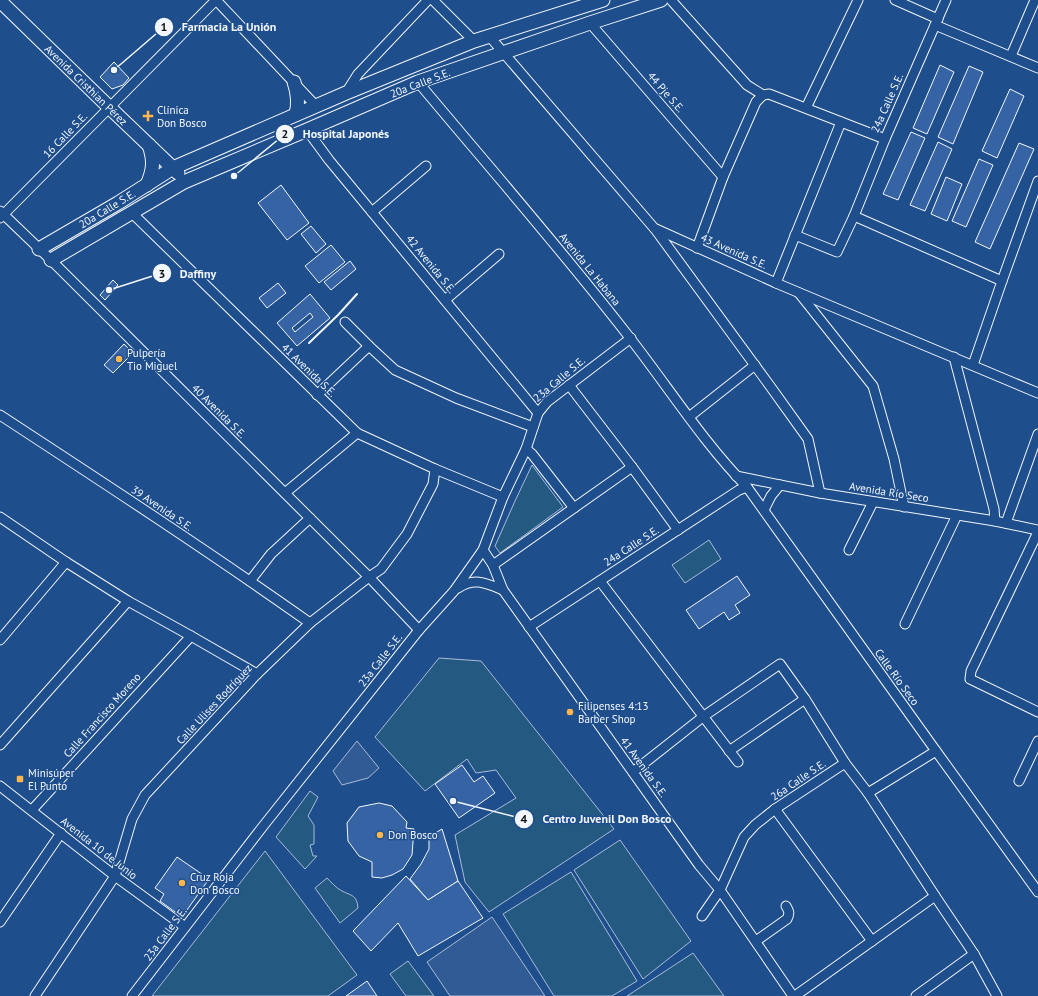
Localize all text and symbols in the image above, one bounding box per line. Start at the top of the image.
callout: Farmacia La Unión [154,15,284,39]
text: 1 [161,19,167,34]
text: Farmacia La Unión [182,19,276,34]
street label: Avenida Cristhian Pérez [42,42,131,128]
street label: 20a Calle S.E. [388,65,452,101]
street label: 44 Pje S.E. [645,69,687,115]
street label: 24a Calle S.E. [868,71,906,135]
place label: Clínica Don Bosco [157,103,207,130]
street label: 16 Calle S.E. [40,109,90,161]
marker: Clínica Don Bosco [142,110,154,122]
callout: Hospital Japonés [275,122,397,146]
text: 2 [282,126,288,141]
text: Hospital Japonés [303,126,389,141]
street label: 20a Calle S.E. [76,187,138,231]
street label: Avenida La Habana [556,230,624,308]
street label: 43 Avenida S.E. [699,230,769,272]
street label: 42 Avenida S.E. [403,232,459,296]
callout: Daffiny [152,261,224,285]
text: 3 [159,266,165,281]
text: Daffiny [180,266,217,281]
street label: 41 Avenida S.E. [279,340,339,400]
place label: Pulpería Tio Miguel [127,346,178,373]
street label: 23a Calle S.E. [530,353,588,405]
marker: Pulpería Tio Miguel [114,354,124,364]
street label: 40 Avenida S.E. [189,381,249,441]
street label: Avenida Río Seco [848,479,930,505]
street label: 39 Avenida S.E. [129,482,195,534]
street label: 24a Calle S.E. [601,523,661,569]
street label: 23a Calle S.E. [355,631,405,689]
street label: Calle Río Seco [872,646,922,708]
street label: Calle Ulises Rodríguez [173,661,255,747]
street label: Calle Francisco Moreno [60,670,144,760]
place label: Filipenses 4:13 Barber Shop [578,699,649,726]
marker: Filipenses 4:13 Barber Shop [565,707,575,717]
street label: 41 Avenida S.E. [617,734,671,800]
street label: 26a Calle S.E. [768,756,828,804]
place label: Minisúper El Punto [28,766,75,793]
marker: Minisúper El Punto [15,774,25,784]
callout: Centro Juvenil Don Bosco [514,807,679,831]
text: 4 [521,811,528,826]
text: Centro Juvenil Don Bosco [542,811,672,826]
street label: Avenida 10 de Junio [58,814,140,882]
place label: Don Bosco [388,828,438,842]
marker: Don Bosco [375,830,385,840]
place label: Cruz Roja Don Bosco [190,870,240,897]
marker: Cruz Roja Don Bosco [177,878,187,888]
street label: 23a Calle S.E. [140,904,190,964]

